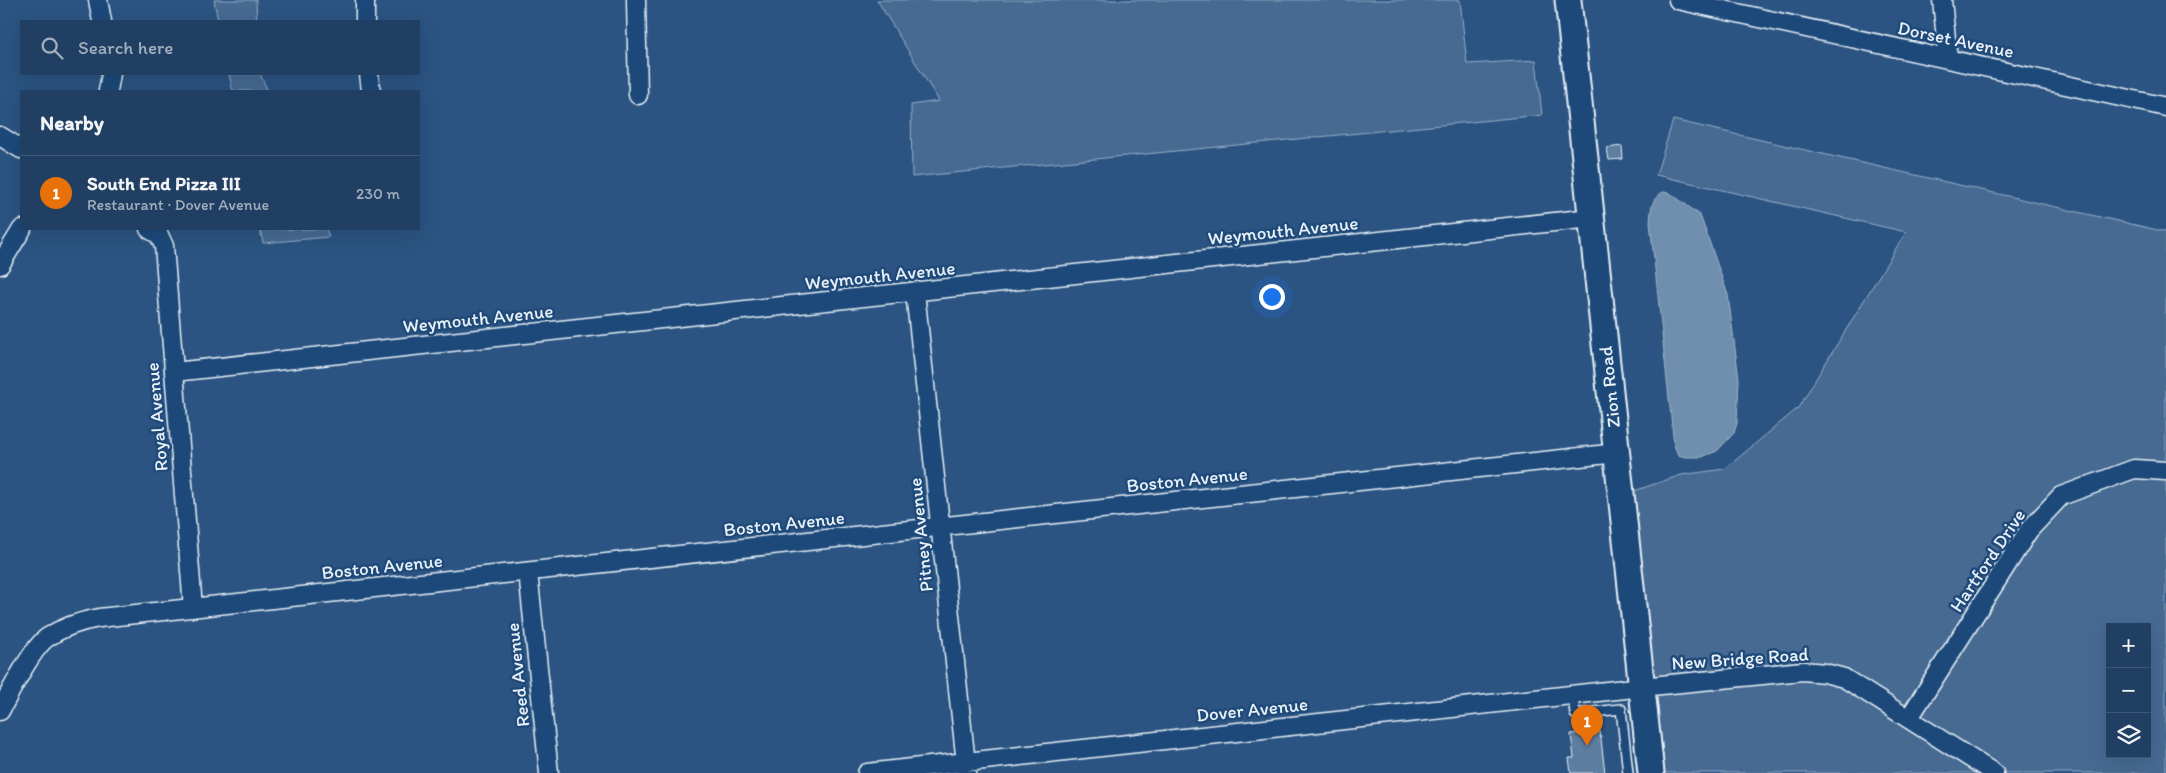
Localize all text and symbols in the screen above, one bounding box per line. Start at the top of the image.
street label: Dorset Avenue [1896,16,2016,63]
search box [20,20,420,75]
icon: search [38,34,66,62]
text: Search here [78,36,173,59]
text: Nearby [40,110,104,135]
text: South End Pizza III [87,172,241,195]
text: 1 [52,184,60,203]
text: 230 m [356,184,400,203]
text: Restaurant · Dover Avenue [87,195,269,214]
street label: Weymouth Avenue [1207,211,1359,250]
street label: Weymouth Avenue [804,256,956,295]
your location [1259,284,1285,310]
street label: Weymouth Avenue [402,299,554,338]
street label: Zion Road [1594,345,1625,429]
street label: Royal Avenue [140,361,173,472]
street label: Boston Avenue [1125,462,1249,497]
street label: Pitney Avenue [903,477,938,593]
street label: Hartford Drive [1945,504,2030,616]
street label: Boston Avenue [722,506,846,541]
street label: Boston Avenue [320,549,444,584]
street label: Reed Avenue [501,622,534,728]
map controls [2106,623,2151,758]
button: + [2106,623,2151,668]
street label: New Bridge Road [1671,642,1809,675]
button: − [2106,668,2151,713]
street label: Dover Avenue [1195,692,1309,727]
pin: 1 [1571,705,1603,746]
button: layers [2106,713,2151,758]

